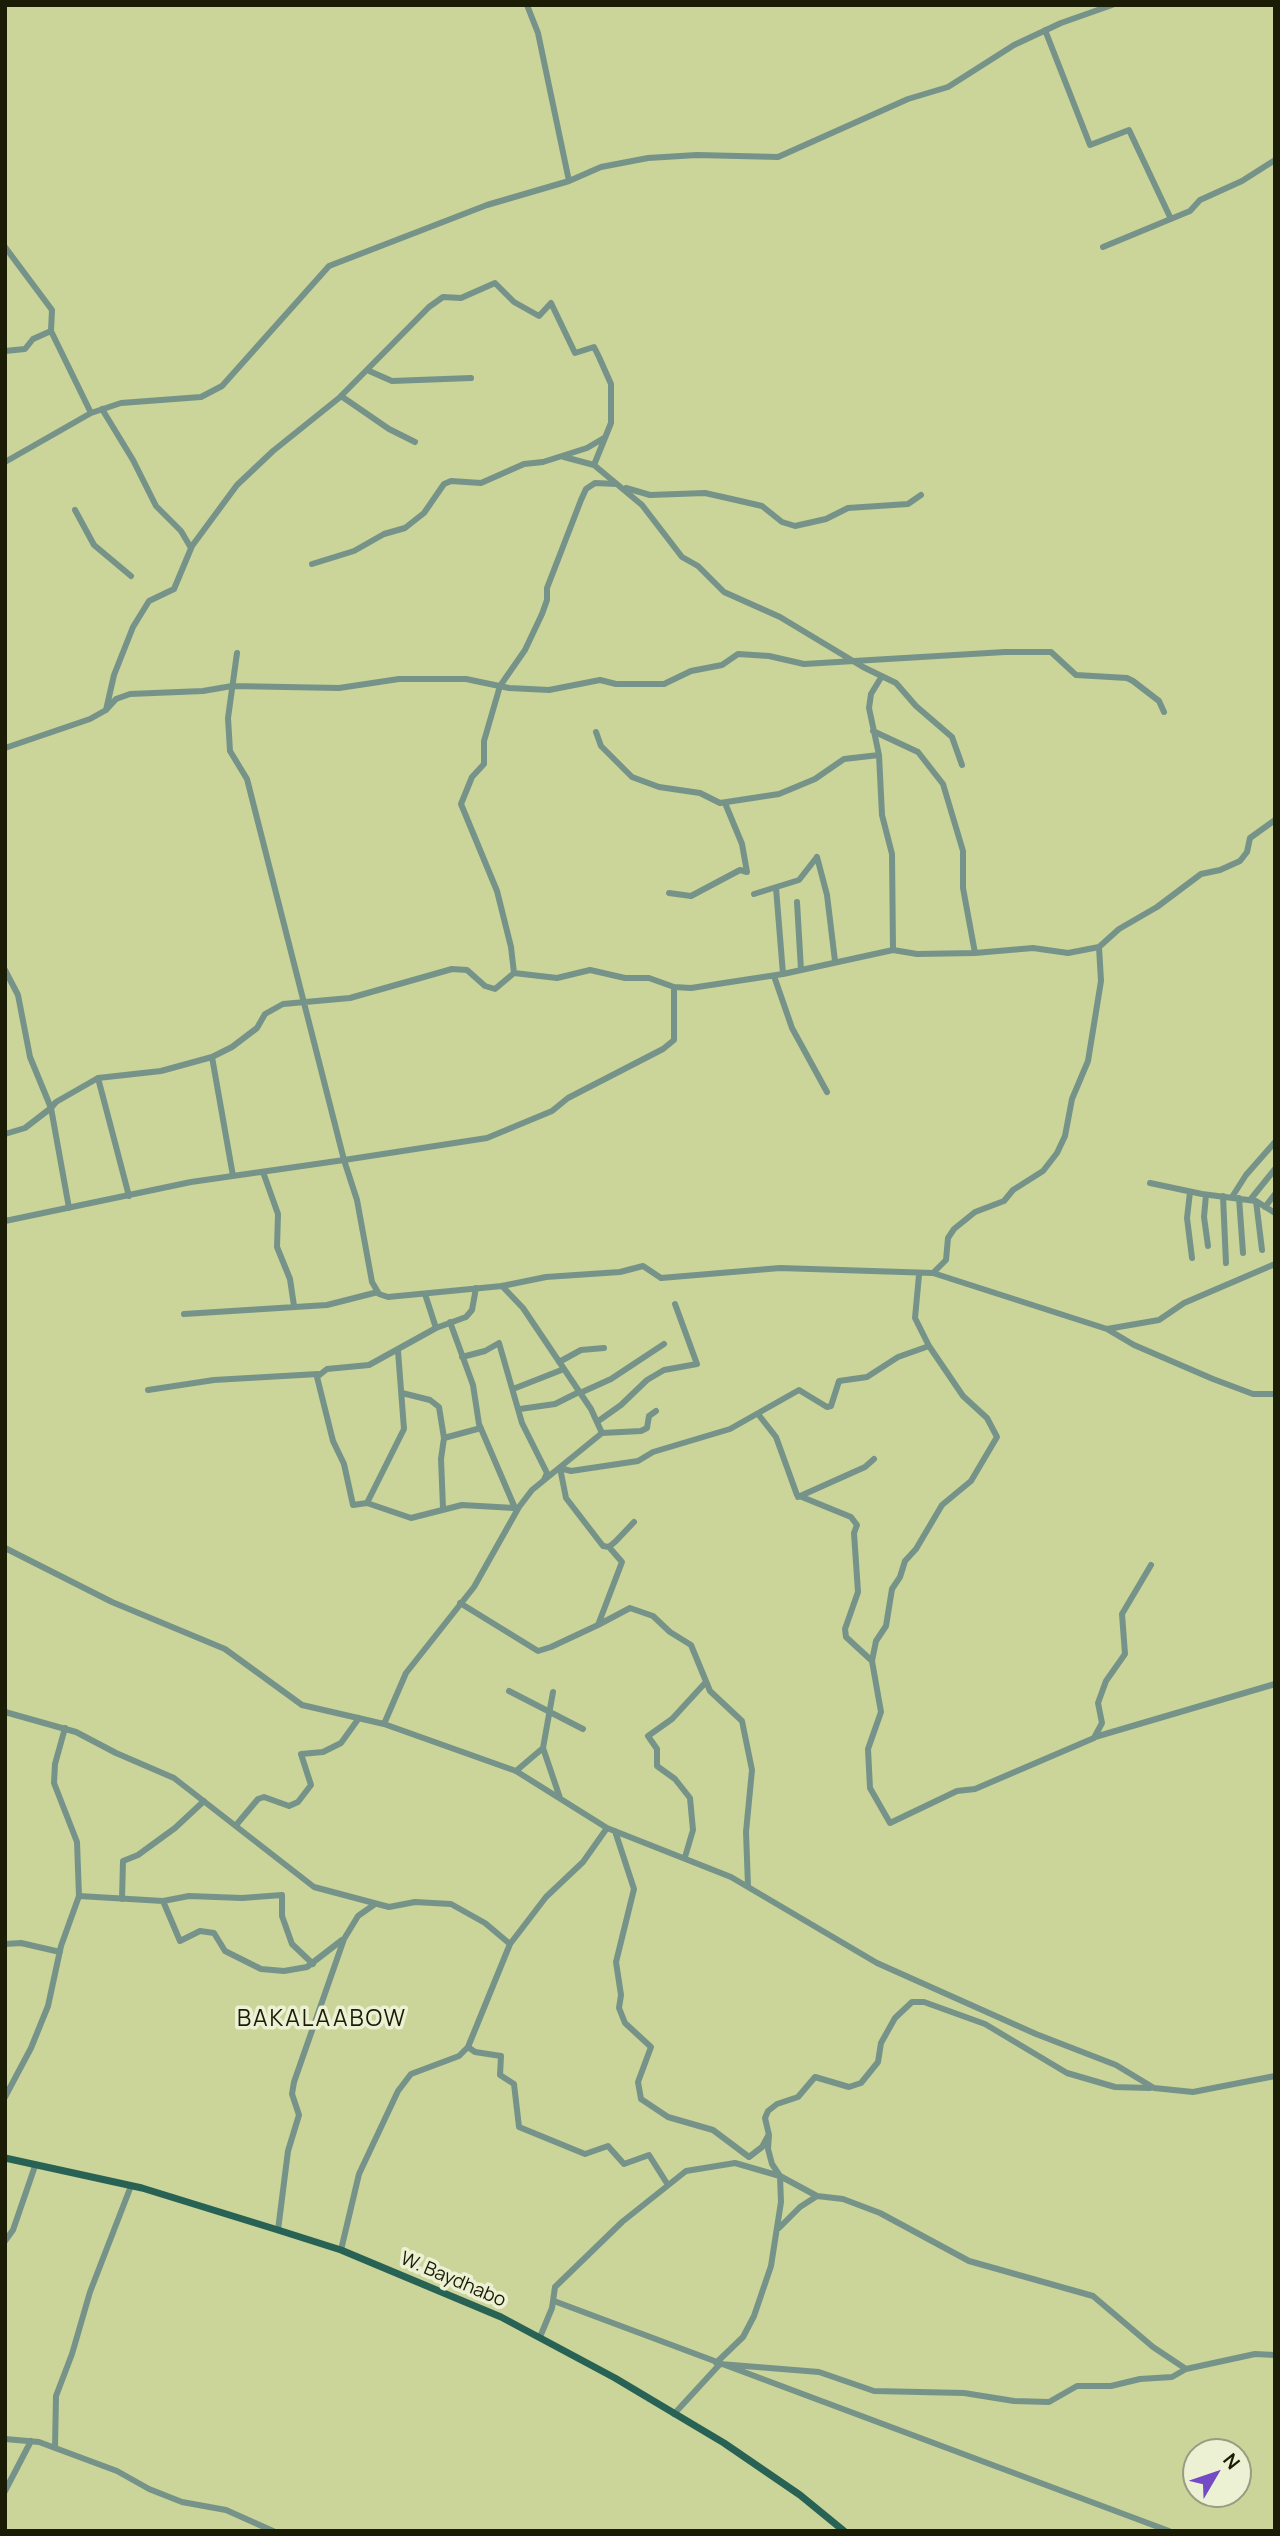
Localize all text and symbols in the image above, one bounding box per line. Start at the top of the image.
district label: BAKALAABOW [238,2006,406,2034]
street label: W. Baydhabo [397,2248,509,2312]
north arrow [1182,2438,1252,2508]
text: N [1217,2448,1246,2475]

